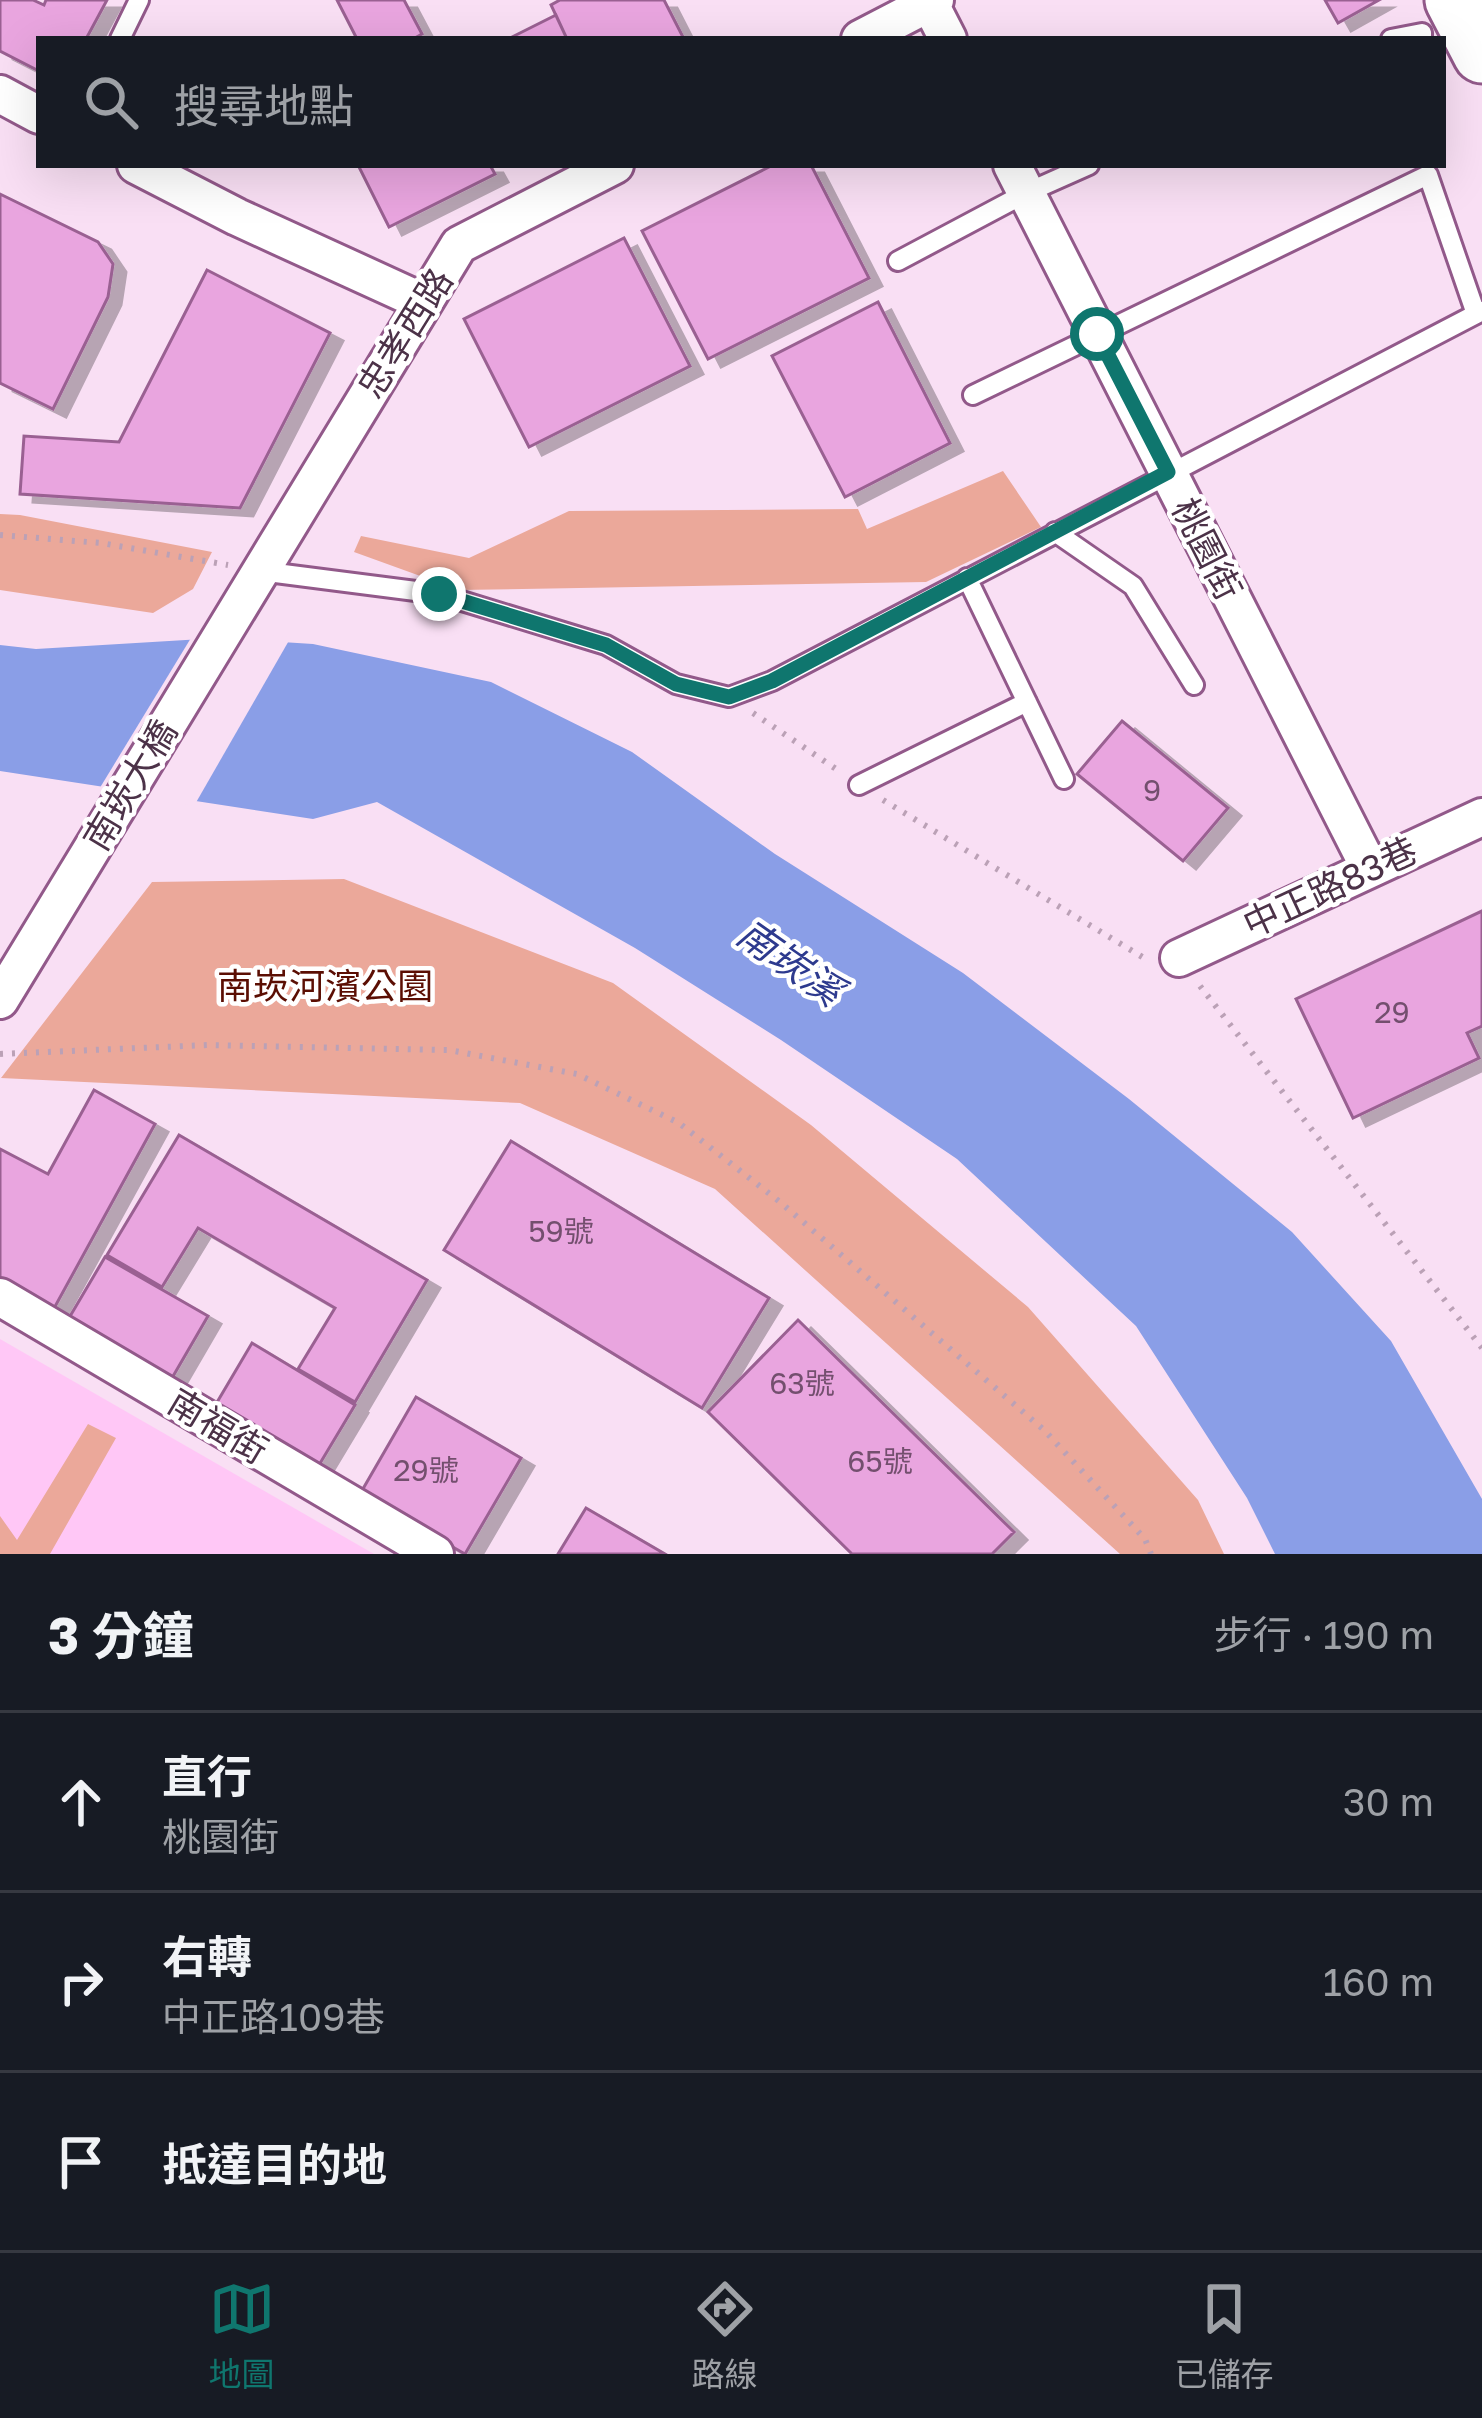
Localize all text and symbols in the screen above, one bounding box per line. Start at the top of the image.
search box [36,36,1446,168]
icon: search [78,69,144,135]
text: 搜尋地點 [174,78,354,132]
street label: 忠孝西路 [348,260,461,405]
route start [1070,307,1124,361]
street label: 桃園街 [1164,491,1251,607]
route end [412,567,466,621]
street label: 南崁大橋 [74,712,185,858]
house number: 9 [1143,772,1161,808]
street label: 中正路83巷 [1236,828,1424,946]
water label: 南崁溪 [729,909,856,1017]
park label: 南崁河濱公園 [217,964,433,1007]
house number: 29 [1374,994,1410,1030]
house number: 59號 [528,1213,594,1249]
house number: 63號 [769,1365,835,1401]
street label: 南福街 [161,1379,276,1472]
house number: 65號 [847,1443,913,1479]
house number: 29號 [393,1452,459,1488]
text: 3 分鐘 [48,1604,194,1665]
text: 步行 · 190 m [1214,1611,1434,1658]
text: 直行 [162,1749,252,1803]
icon: ahead [48,1769,114,1835]
text: 30 m [1343,1778,1434,1825]
text: 桃園街 [162,1813,279,1860]
text: 右轉 [162,1929,252,1983]
icon: right [48,1949,114,2015]
text: 160 m [1323,1958,1434,2005]
text: 中正路109巷 [162,1993,385,2040]
icon: arrive [48,2129,114,2195]
text: 抵達目的地 [162,2137,387,2191]
tab: 地圖 [209,2276,275,2396]
tab: 路線 [692,2276,758,2396]
tab: 已儲存 [1175,2276,1274,2396]

